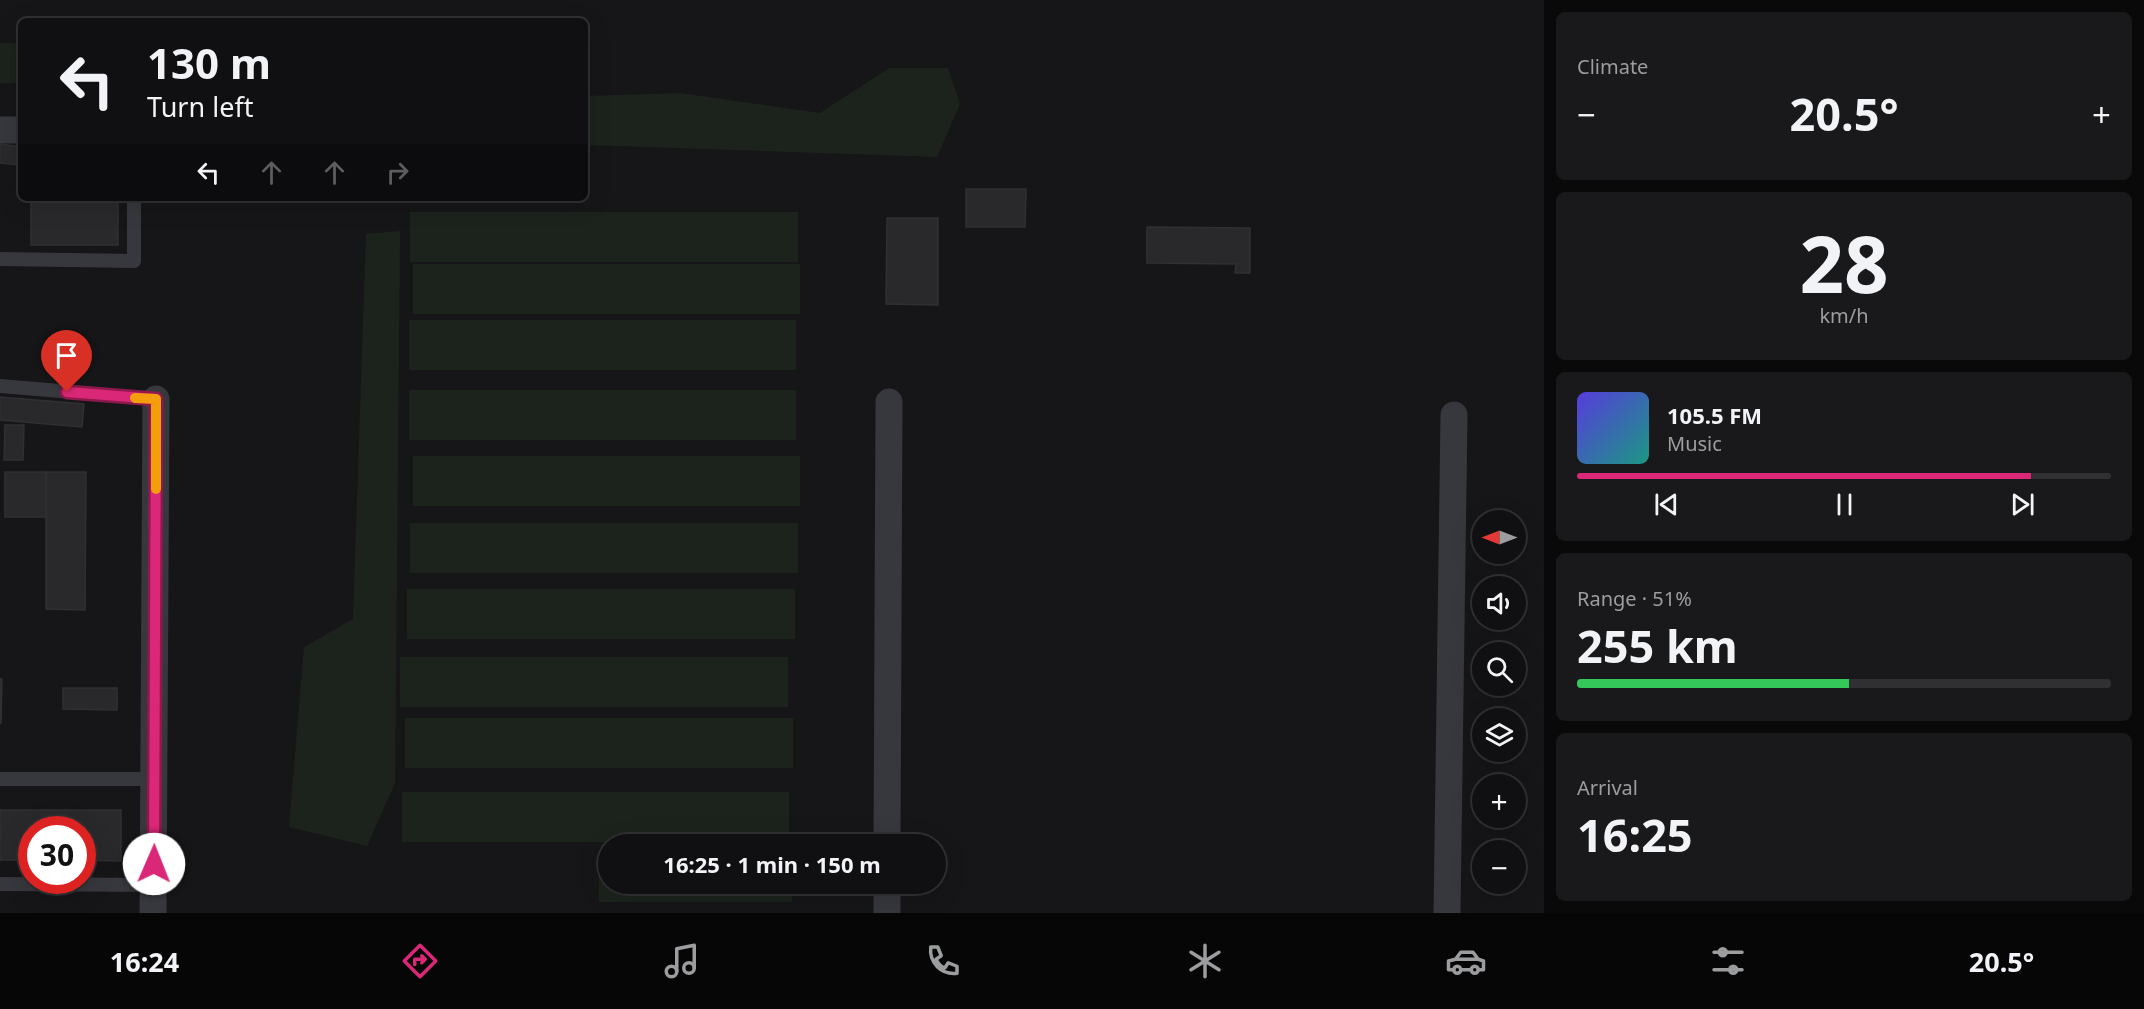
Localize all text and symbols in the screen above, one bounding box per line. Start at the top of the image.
text: 130 m [147,34,271,91]
icon: left [48,42,126,120]
text: Climate [1577,53,1648,80]
text: 20.5° [1790,83,1898,144]
text: Turn left [147,88,253,125]
text: − [1577,92,1596,137]
text: + [2092,92,2111,137]
icon: left [192,156,225,189]
icon: ahead [255,156,288,189]
icon: ahead [318,156,351,189]
icon: right [381,156,414,189]
text: 28 [1799,210,1889,316]
text: km/h [1819,302,1869,329]
pin [41,330,92,392]
icon: arrive [50,339,83,372]
text: 105.5 FM [1667,400,1762,430]
text: Music [1667,430,1722,457]
icon: previous [1650,488,1683,521]
icon: pause [1828,488,1861,521]
icon: next [2006,488,2039,521]
north arrow [1472,510,1526,564]
map controls [1472,510,1526,894]
button: sound [1472,576,1526,630]
text: Range · 51% [1577,585,1692,612]
text: 255 km [1577,615,1738,676]
button: search [1472,642,1526,696]
button: layers [1472,708,1526,762]
button: + [1472,774,1526,828]
text: Arrival [1577,774,1638,801]
text: 16:25 [1577,804,1693,865]
speed limit sign: 30 [18,816,96,894]
position arrow [122,832,186,896]
button: − [1472,840,1526,894]
text: 16:25 · 1 min · 150 m [663,849,881,879]
icon: directions [399,940,441,982]
icon: music [661,940,703,982]
icon: phone [922,940,964,982]
icon: climate [1184,940,1226,982]
icon: car [1445,940,1487,982]
icon: filters [1707,940,1749,982]
text: 16:24 [110,943,179,980]
text: 20.5° [1969,943,2034,980]

